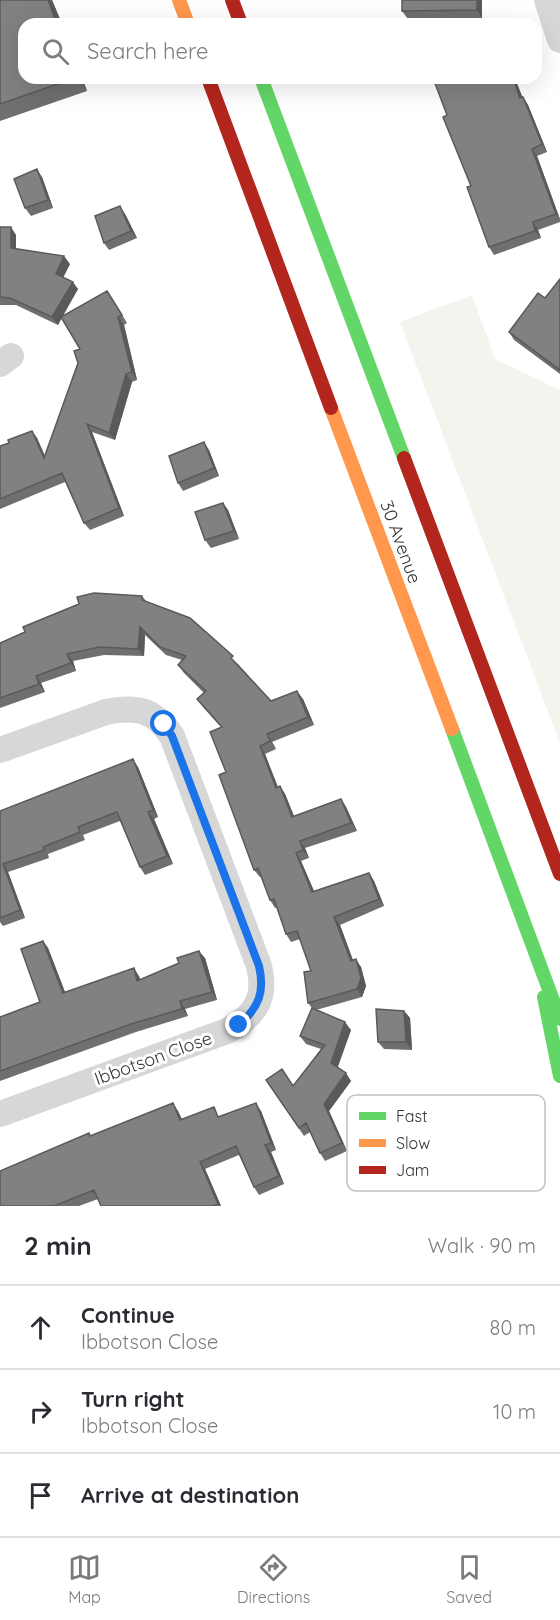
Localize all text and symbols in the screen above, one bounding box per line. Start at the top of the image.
search box [18,18,542,84]
icon: search [39,35,72,68]
text: Search here [87,37,208,65]
street label: 30 Avenue [375,497,427,587]
route start [150,710,176,736]
route end [225,1011,251,1037]
street label: Ibbotson Close [91,1026,215,1090]
legend [347,1095,545,1191]
text: Fast [396,1106,427,1126]
text: Slow [396,1133,430,1153]
text: Jam [396,1160,429,1180]
text: 2 min [24,1229,92,1262]
text: Walk · 90 m [428,1233,536,1258]
text: Continue [81,1301,175,1329]
icon: ahead [24,1311,57,1344]
text: 80 m [490,1315,536,1340]
text: Ibbotson Close [81,1329,218,1354]
text: Turn right [81,1385,185,1413]
icon: right [24,1395,57,1428]
text: 10 m [493,1399,536,1424]
text: Ibbotson Close [81,1413,218,1438]
icon: arrive [24,1479,57,1512]
text: Arrive at destination [81,1481,299,1509]
tab: Map [68,1551,101,1607]
tab: Directions [237,1551,310,1607]
tab: Saved [446,1551,492,1607]

